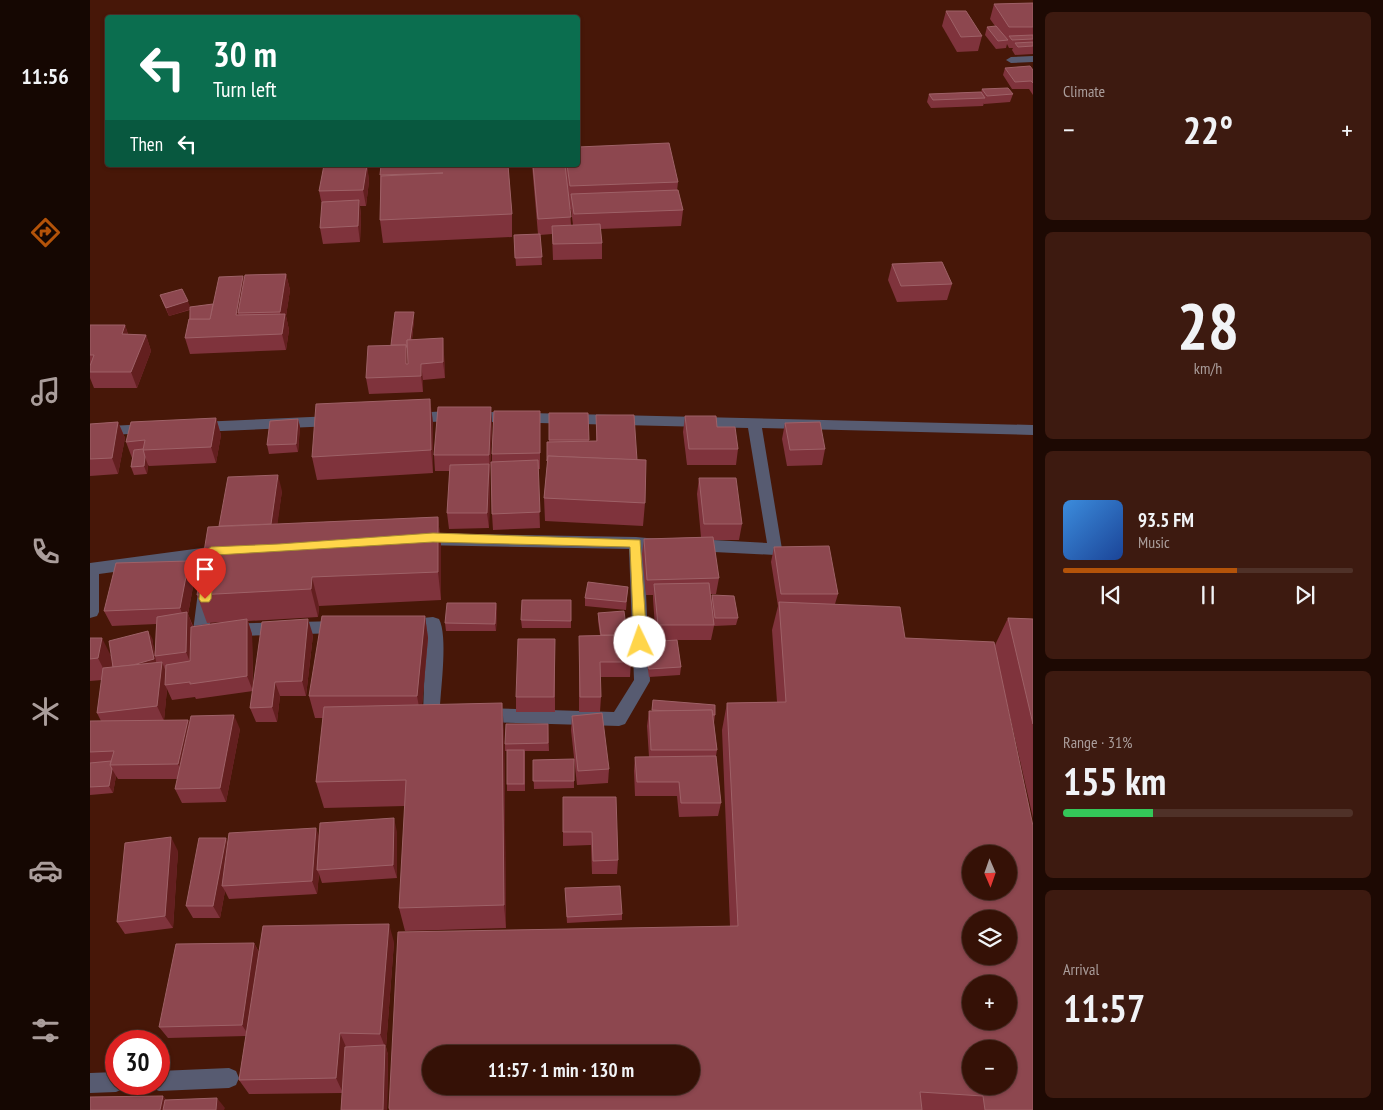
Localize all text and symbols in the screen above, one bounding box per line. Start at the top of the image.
text: 30 m [213,31,277,77]
icon: left [130,35,195,100]
text: 11:56 [21,62,69,90]
text: Turn left [213,75,277,103]
text: Climate [1063,81,1105,101]
text: 22° [1183,105,1233,154]
text: − [1063,111,1075,148]
text: + [1341,111,1353,148]
icon: left [173,130,201,158]
text: Then [130,132,163,156]
icon: directions [28,215,63,250]
text: 28 [1177,283,1239,367]
text: km/h [1194,358,1222,378]
icon: music [28,374,63,409]
text: 93.5 FM [1138,508,1194,532]
text: Music [1138,532,1170,552]
icon: phone [28,534,63,569]
pin [184,548,226,599]
icon: arrive [191,555,219,583]
icon: previous [1097,581,1125,609]
icon: pause [1194,581,1222,609]
icon: next [1291,581,1319,609]
position arrow [613,615,665,667]
icon: climate [28,694,63,729]
text: Range · 31% [1063,732,1132,752]
text: 155 km [1063,756,1166,805]
north arrow [962,845,1018,900]
map controls [962,845,1017,1095]
icon: car [28,853,63,888]
button: layers [962,910,1017,965]
text: Arrival [1063,959,1099,979]
button: + [962,975,1017,1030]
text: 11:57 [1063,983,1145,1032]
icon: filters [28,1013,63,1048]
speed limit sign: 30 [105,1030,170,1095]
button: − [962,1040,1017,1095]
text: 11:57 · 1 min · 130 m [488,1058,634,1082]

